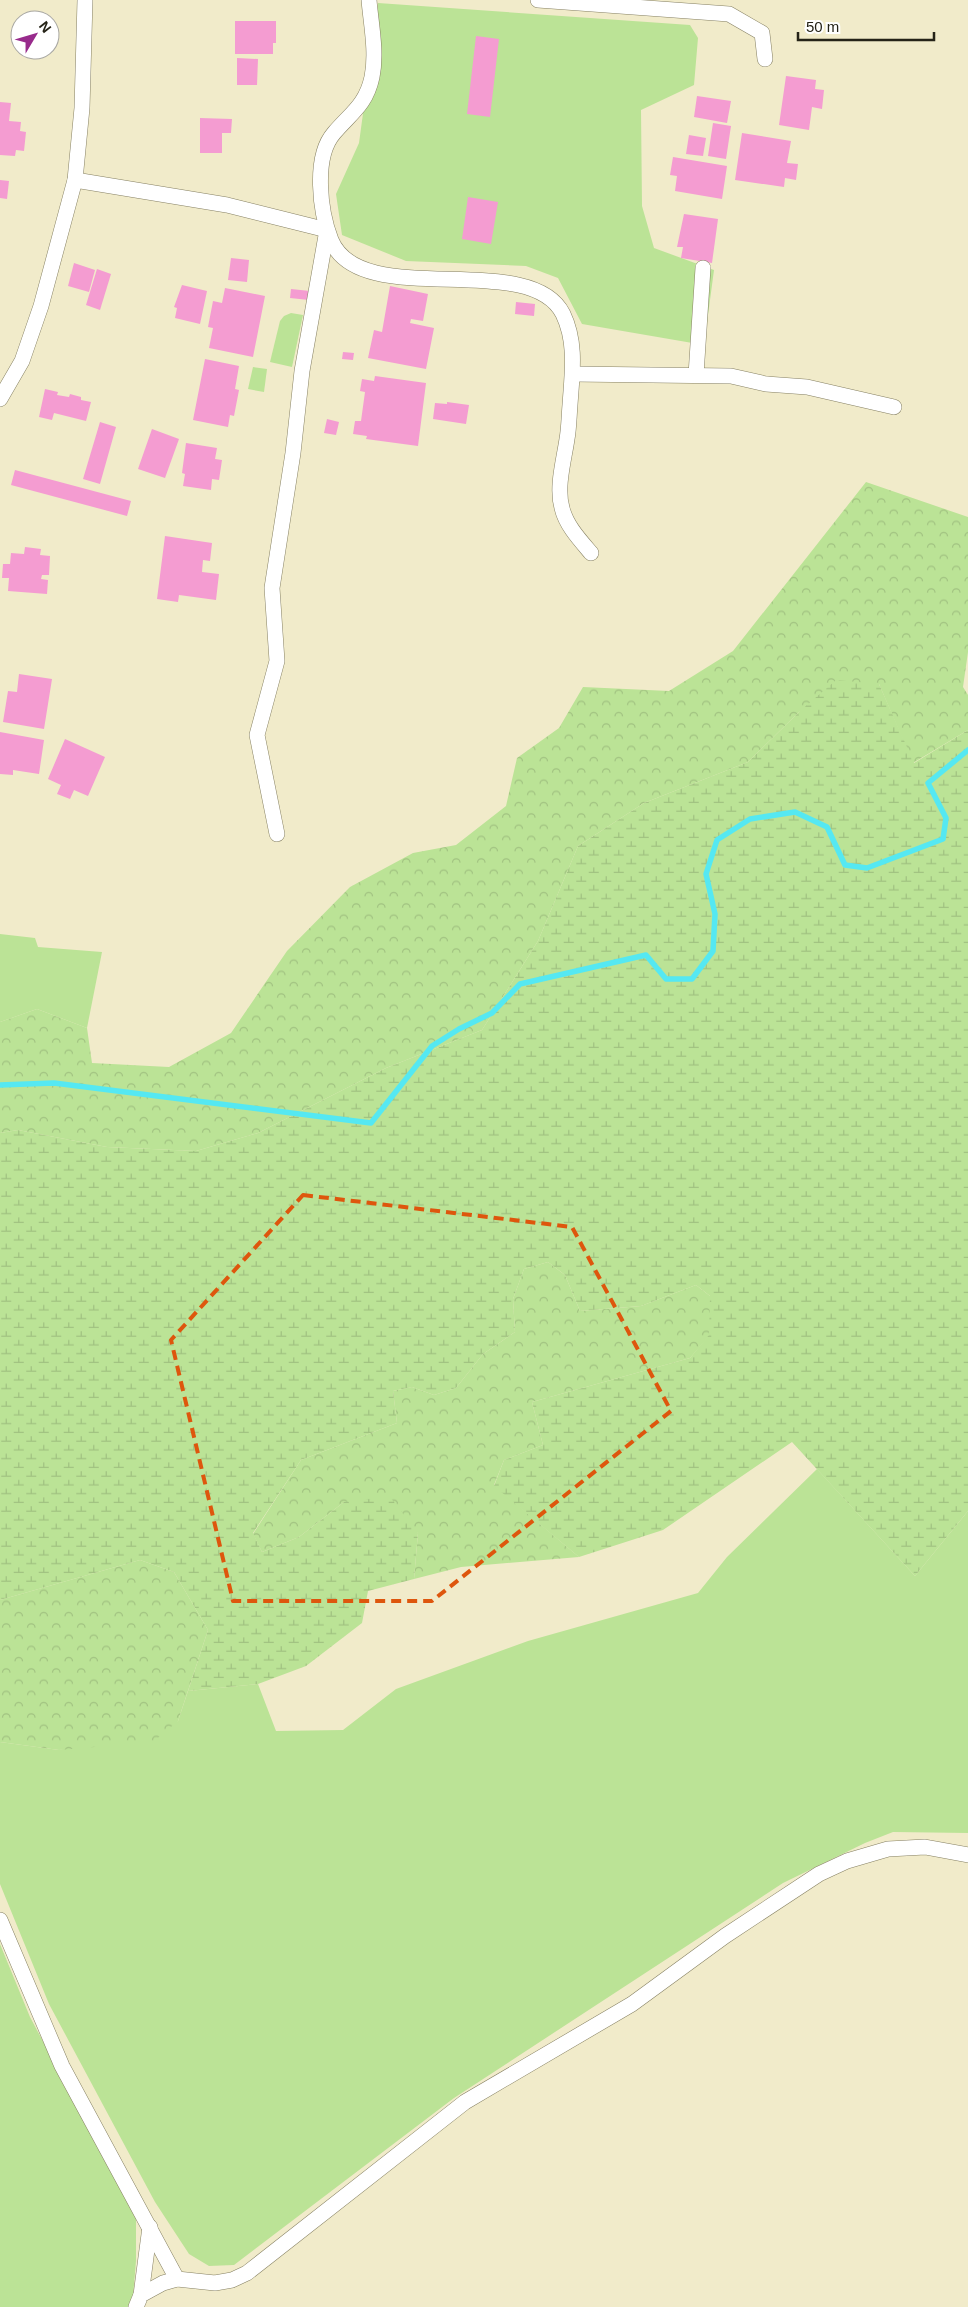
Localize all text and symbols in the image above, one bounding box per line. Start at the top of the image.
north arrow [10,10,60,60]
scale bar [798,10,934,42]
text: N [36,18,55,36]
text: 50 m [806,18,839,35]

